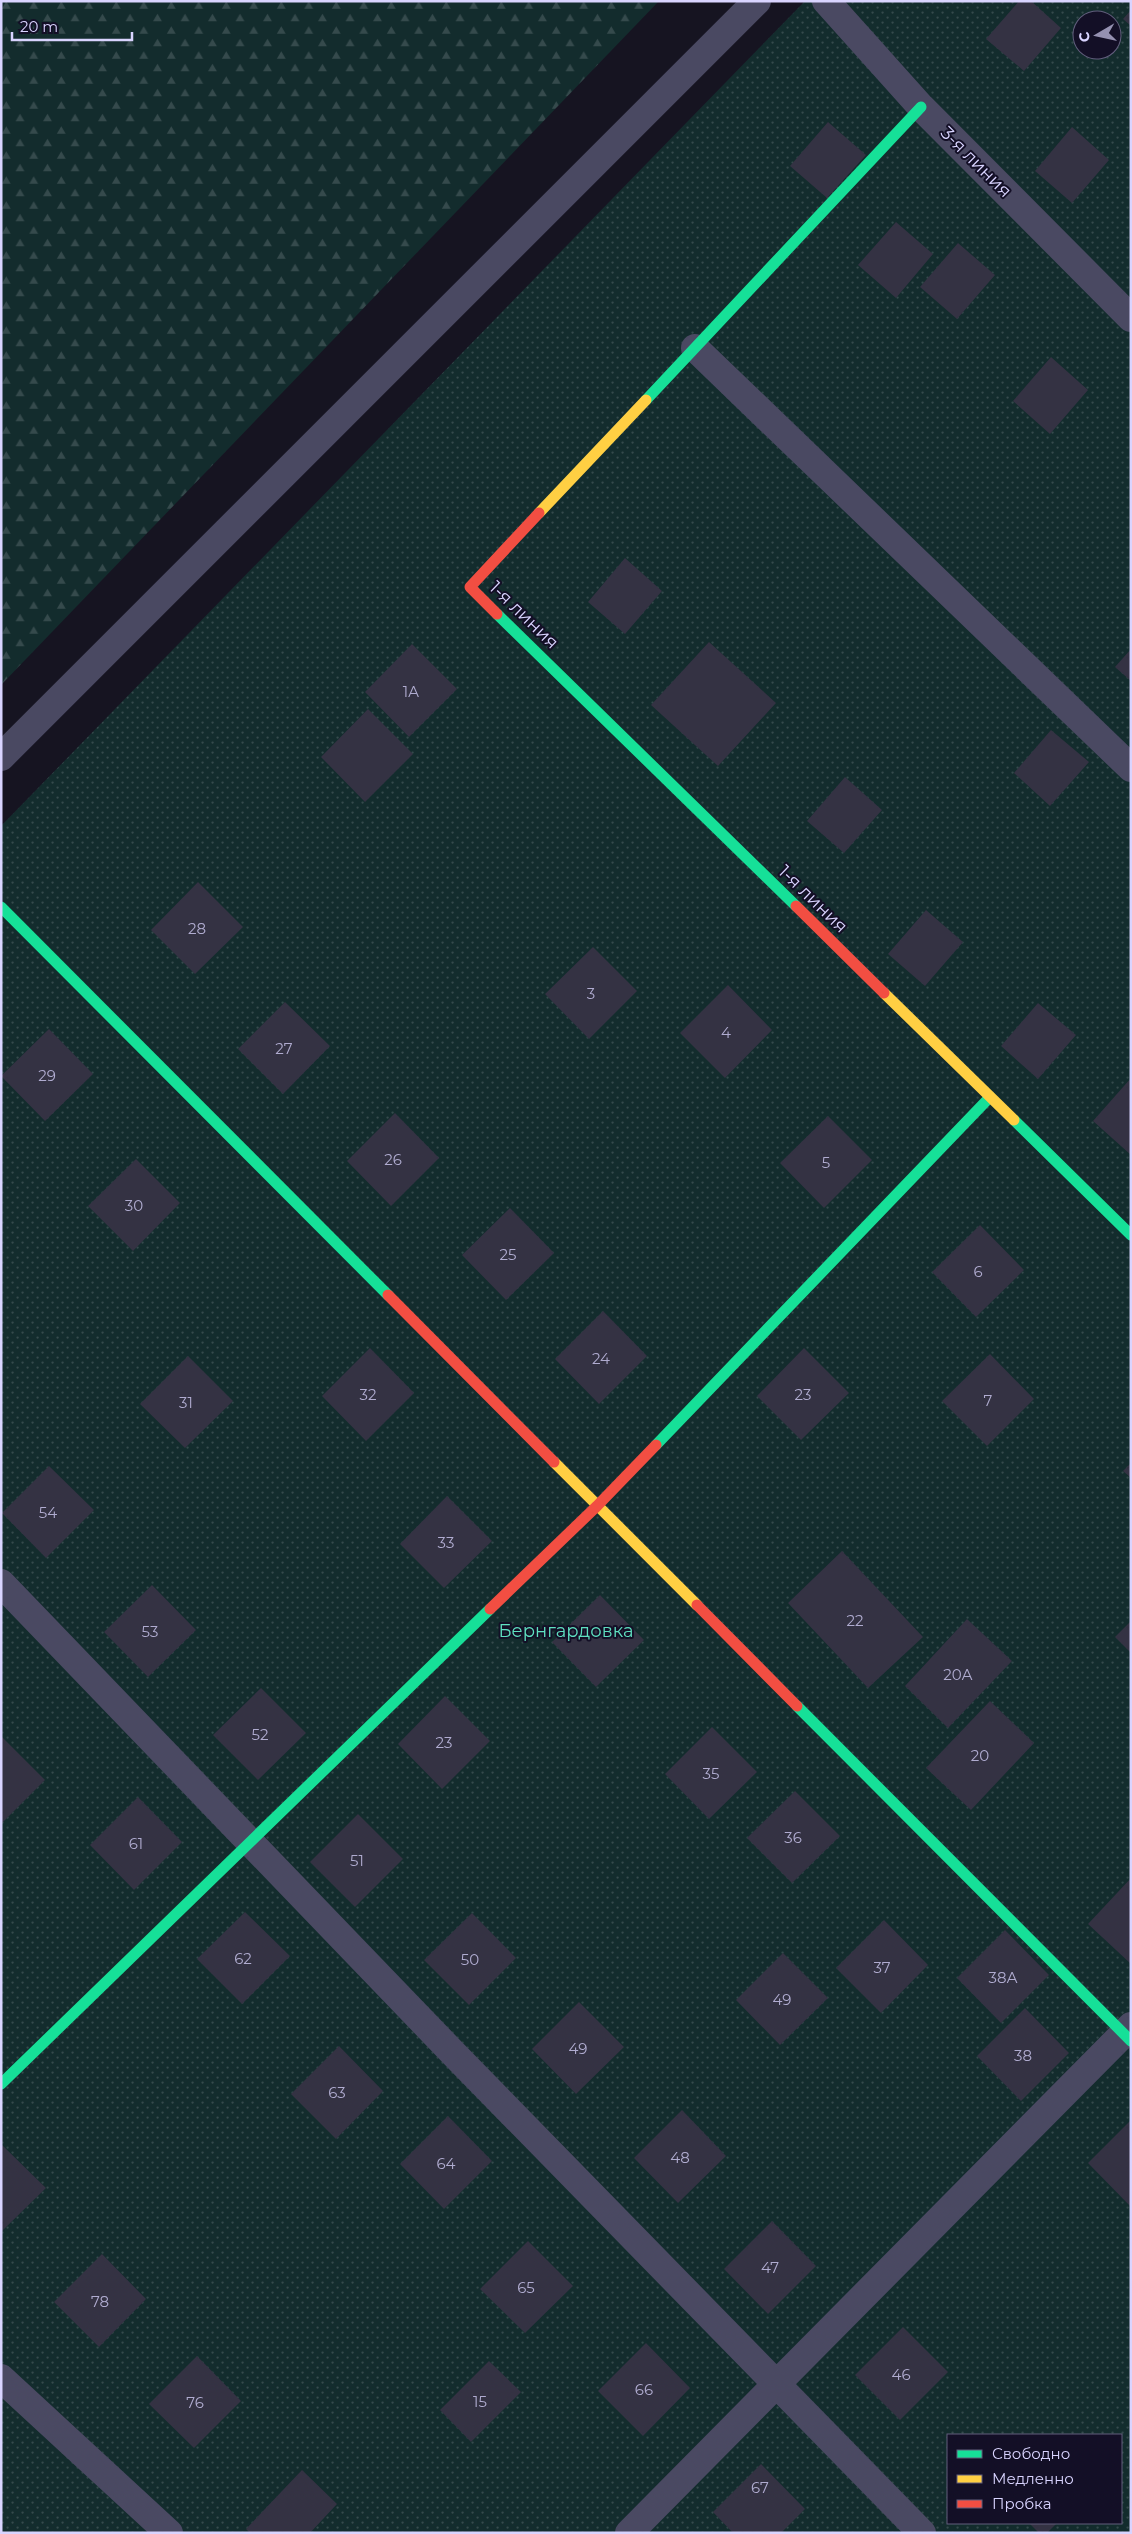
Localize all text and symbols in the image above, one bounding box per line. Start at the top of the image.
scale bar [12,10,132,42]
north arrow [1072,10,1122,60]
text: 20 m [20,17,58,36]
text: С [1074,31,1094,43]
street label: 3-я линия [936,122,1016,202]
street label: 1-я линия [485,577,563,653]
house number: 1А [403,682,419,701]
street label: 1-я линия [774,861,852,937]
house number: 28 [188,919,206,938]
house number: 3 [587,984,595,1003]
house number: 4 [721,1023,731,1042]
house number: 27 [275,1039,293,1058]
house number: 29 [38,1066,56,1085]
house number: 26 [384,1150,402,1169]
house number: 5 [822,1153,830,1172]
house number: 30 [125,1196,143,1215]
house number: 25 [499,1245,517,1264]
house number: 6 [973,1262,983,1281]
house number: 24 [592,1349,610,1368]
house number: 32 [360,1385,376,1404]
house number: 23 [795,1385,811,1404]
house number: 7 [984,1391,993,1410]
house number: 31 [179,1393,193,1412]
house number: 54 [39,1503,57,1522]
house number: 33 [438,1533,454,1552]
house number: 22 [846,1611,864,1630]
park label: Бернгардовка [499,1620,633,1642]
house number: 53 [142,1622,158,1641]
house number: 20А [943,1665,973,1684]
house number: 52 [252,1725,268,1744]
house number: 23 [436,1733,452,1752]
house number: 20 [971,1746,989,1765]
house number: 35 [703,1764,719,1783]
house number: 36 [784,1828,802,1847]
house number: 61 [129,1834,143,1853]
house number: 51 [350,1851,364,1870]
house number: 62 [234,1949,252,1968]
house number: 50 [461,1950,479,1969]
house number: 37 [873,1958,891,1977]
house number: 38А [988,1968,1018,1987]
house number: 49 [773,1990,791,2009]
house number: 49 [569,2039,587,2058]
house number: 38 [1014,2046,1032,2065]
house number: 63 [328,2083,346,2102]
house number: 48 [670,2148,690,2167]
house number: 64 [436,2154,456,2173]
house number: 47 [761,2258,779,2277]
house number: 65 [517,2278,535,2297]
house number: 78 [91,2292,109,2311]
house number: 46 [891,2365,911,2384]
house number: 66 [635,2380,653,2399]
house number: 15 [473,2392,487,2411]
house number: 76 [186,2393,204,2412]
legend [947,2434,1122,2524]
text: Свободно [992,2444,1070,2463]
text: Медленно [992,2469,1074,2488]
house number: 67 [751,2478,769,2497]
text: Пробка [992,2494,1051,2513]

